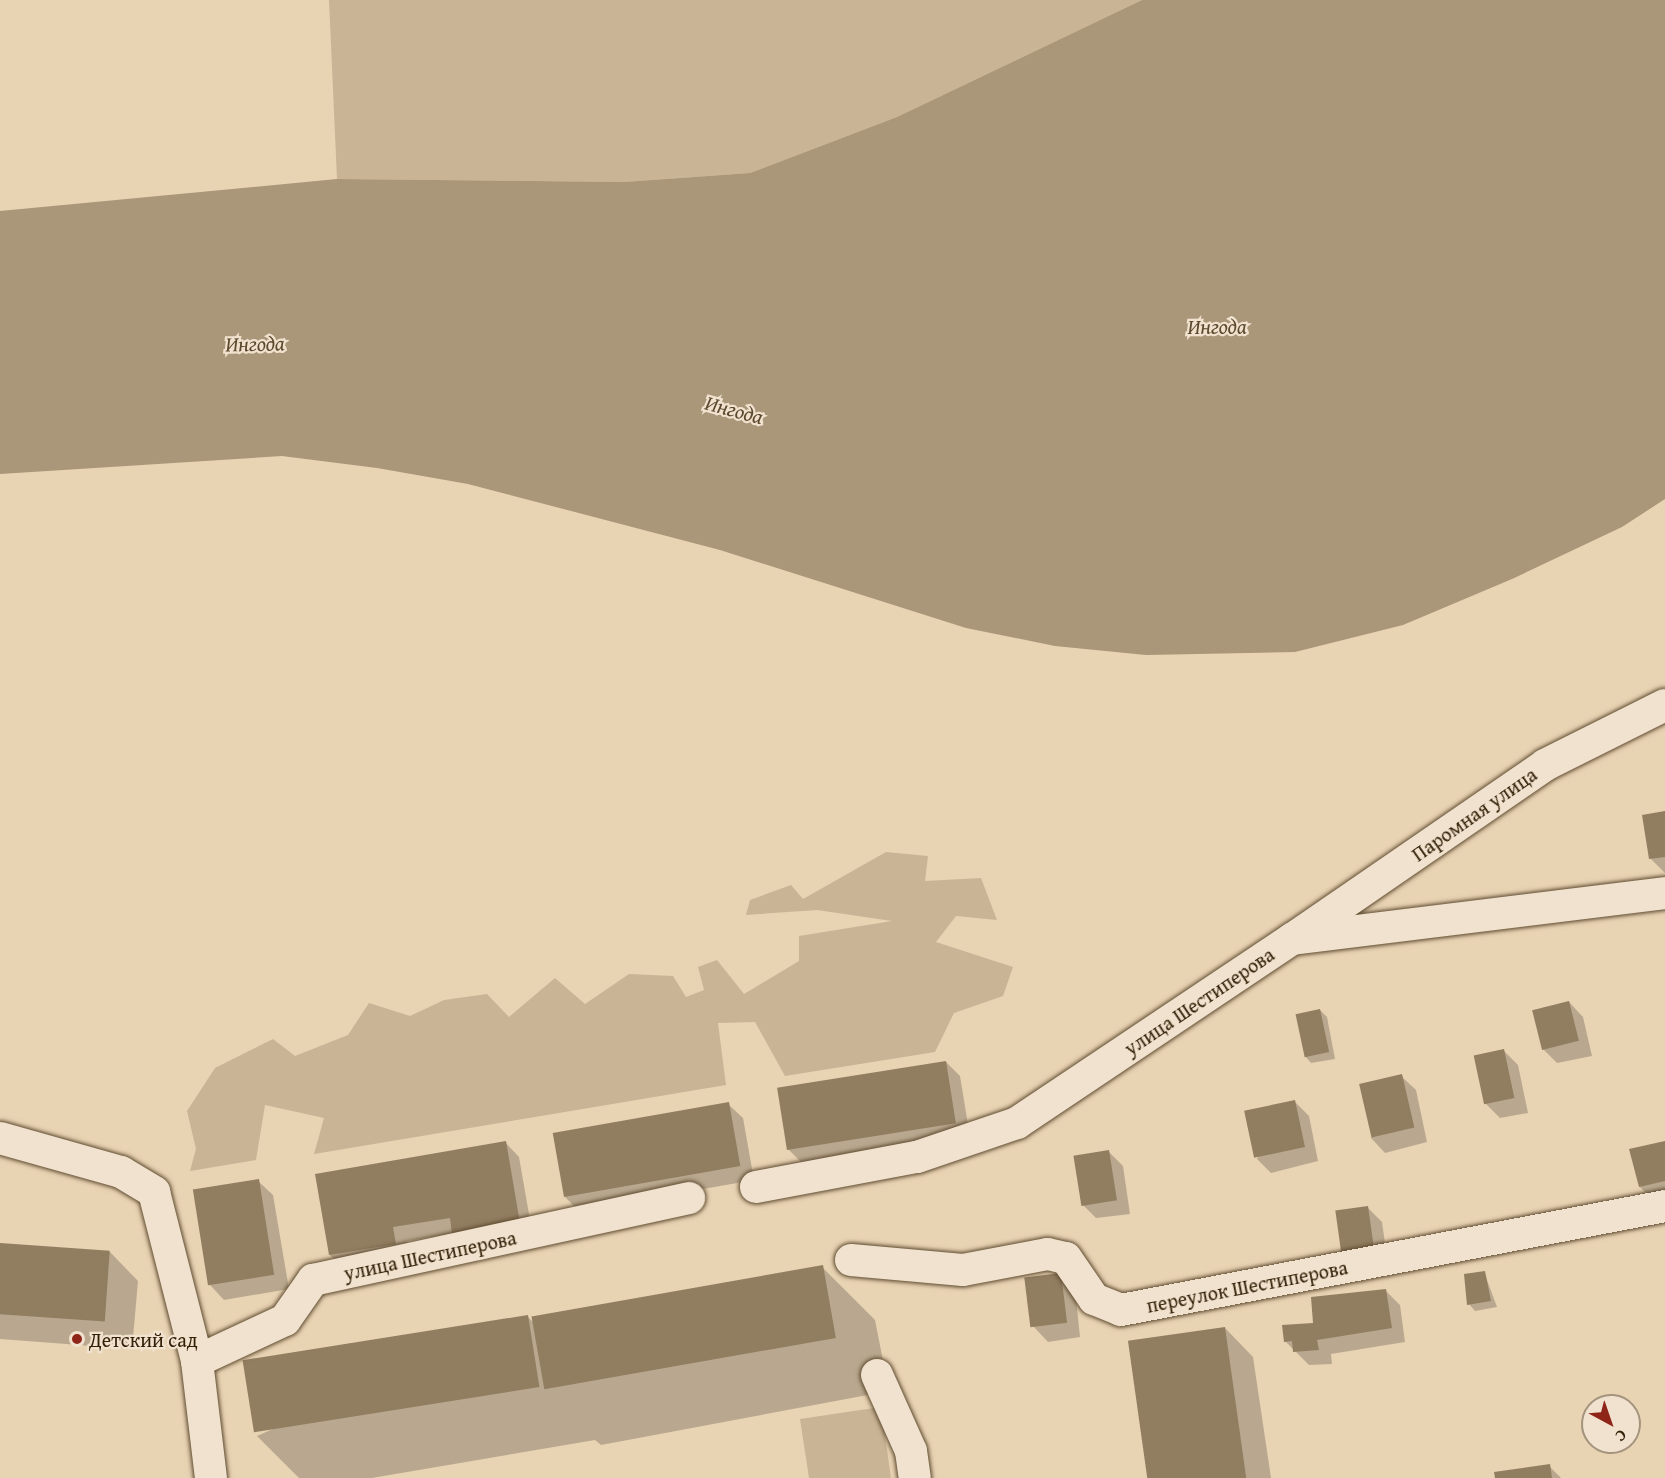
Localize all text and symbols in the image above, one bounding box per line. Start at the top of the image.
water label: Ингода [1187,314,1247,340]
water label: Ингода [225,331,285,357]
water label: Ингода [702,390,766,430]
street label: Паромная улица [1407,762,1541,866]
street label: улица Шестиперова [1119,942,1279,1060]
street label: улица Шестиперова [341,1225,519,1285]
street label: переулок Шестиперова [1144,1255,1350,1317]
place label: Детский сад [89,1327,198,1351]
marker: Детский сад [70,1332,84,1346]
north arrow [1581,1394,1641,1454]
text: С [1610,1424,1632,1448]

